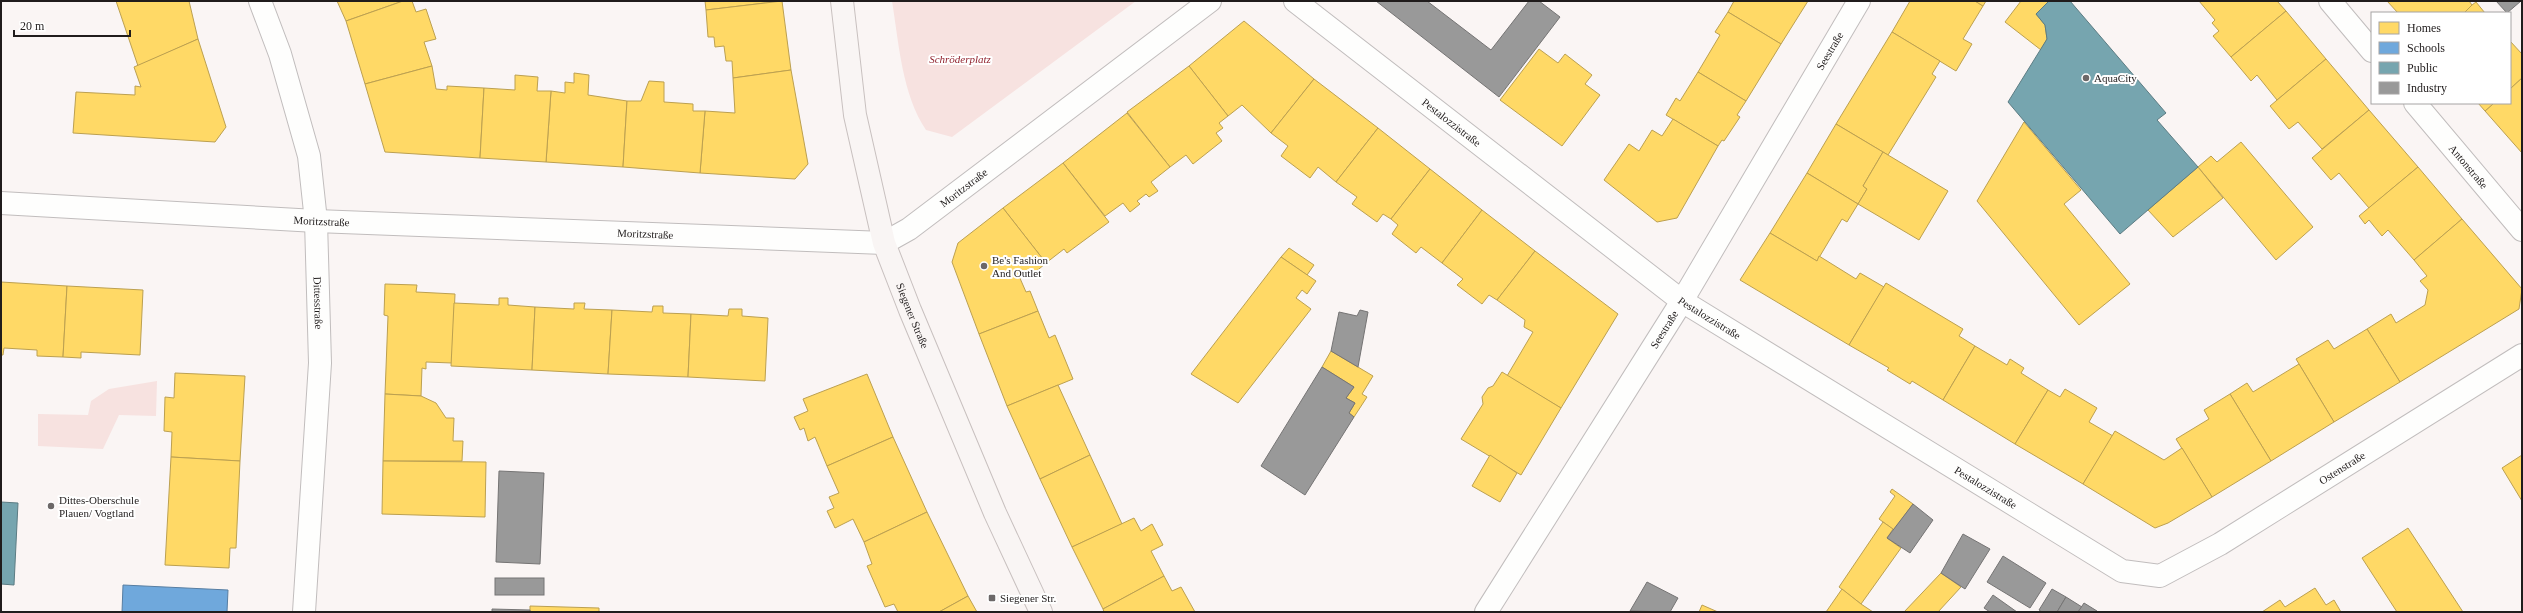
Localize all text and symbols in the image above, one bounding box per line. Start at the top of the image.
scale bar [14,12,130,38]
legend [2371,12,2511,104]
text: 20 m [20,19,45,33]
text: Homes [2407,21,2441,35]
street label: Seestraße [1814,30,1846,72]
text: Schools [2407,41,2445,55]
park label: Schröderplatz [929,53,992,65]
text: Public [2407,61,2438,75]
place label: AquaCity [2094,72,2137,84]
marker: AquaCity [2081,73,2091,83]
text: Industry [2407,81,2447,95]
street label: Pestalozzistraße [1420,96,1483,149]
street label: Antonstraße [2447,142,2490,191]
street label: Moritzstraße [937,166,990,209]
street label: Moritzstraße [293,214,350,228]
street label: Moritzstraße [617,227,674,241]
place label: Be's Fashion And Outlet [992,254,1049,279]
marker: Be's Fashion And Outlet [979,261,989,271]
street label: Dittesstraße [312,276,325,329]
street label: Siegener Straße [894,281,931,350]
street label: Pestalozzistraße [1676,294,1743,342]
street label: Seestraße [1648,308,1680,350]
street label: Ostenstraße [2317,449,2367,487]
street label: Pestalozzistraße [1952,464,2019,511]
place label: Dittes-Oberschule Plauen/ Vogtland [59,494,139,519]
marker: Dittes-Oberschule Plauen/ Vogtland [46,501,56,511]
place label: Siegener Str. [1000,592,1056,604]
marker: Siegener Str. [987,593,997,603]

